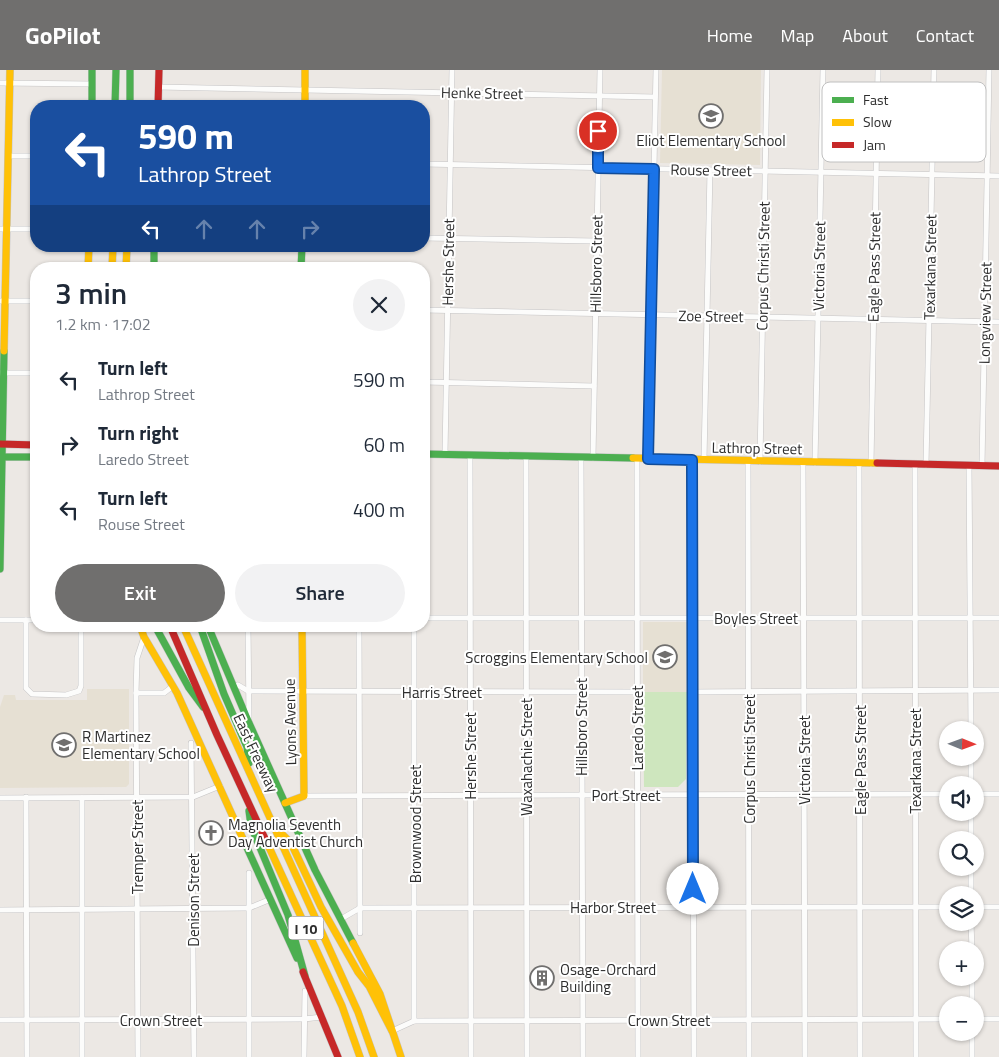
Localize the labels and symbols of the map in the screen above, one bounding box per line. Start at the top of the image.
street label: Henke Street [441,81,524,105]
legend [822,82,986,162]
text: Fast [863,89,888,110]
school or university icon: Eliot Elementary School [698,103,724,129]
pin [577,110,619,152]
text: Slow [863,111,892,132]
place label: Eliot Elementary School [636,129,786,152]
text: Jam [863,134,886,155]
street label: Rouse Street [670,158,753,182]
street label: Corpus Christi Street [750,200,776,331]
street label: Eagle Pass Street [862,211,886,322]
street label: Texarkana Street [918,213,942,320]
street label: Hillsboro Street [584,214,608,313]
street label: Hershe Street [436,217,460,306]
street label: Victoria Street [807,220,831,311]
street label: Longview Street [973,261,997,364]
street label: Zoe Street [678,304,745,328]
street label: Lathrop Street [711,436,803,460]
street label: Boyles Street [714,607,799,630]
school or university icon: Scroggins Elementary School [652,644,678,670]
place label: Scroggins Elementary School [465,646,648,669]
street label: Hillsboro Street [570,677,593,776]
street label: Lyons Avenue [278,678,302,766]
street label: Harris Street [402,681,483,704]
street label: Laredo Street [626,685,649,771]
street label: Corpus Christi Street [738,694,761,824]
street label: Waxahachie Street [515,697,538,816]
street label: Eagle Pass Street [849,704,872,815]
street label: Texarkana Street [904,707,927,814]
street label: East Freeway [228,710,284,796]
street label: Hershe Street [459,712,482,800]
street label: Victoria Street [793,714,816,805]
north arrow [939,721,984,766]
place label: R Martinez Elementary School [82,725,200,765]
school or university icon: R Martinez Elementary School [51,732,77,758]
street label: Brownwood Street [404,764,427,883]
street label: Port Street [591,784,661,807]
street label: Tremper Street [126,799,149,894]
place label: Magnolia Seventh Day Adventist Church [228,813,363,853]
church icon: Magnolia Seventh Day Adventist Church [198,820,224,846]
street label: Denison Street [182,853,205,947]
position arrow [666,862,718,914]
street label: Harbor Street [570,896,657,919]
road number: I 10 [288,916,324,940]
place label: Osage-Orchard Building [560,958,656,998]
building icon: Osage-Orchard Building [529,965,555,991]
street label: Crown Street [120,1009,203,1032]
street label: Crown Street [628,1009,711,1032]

